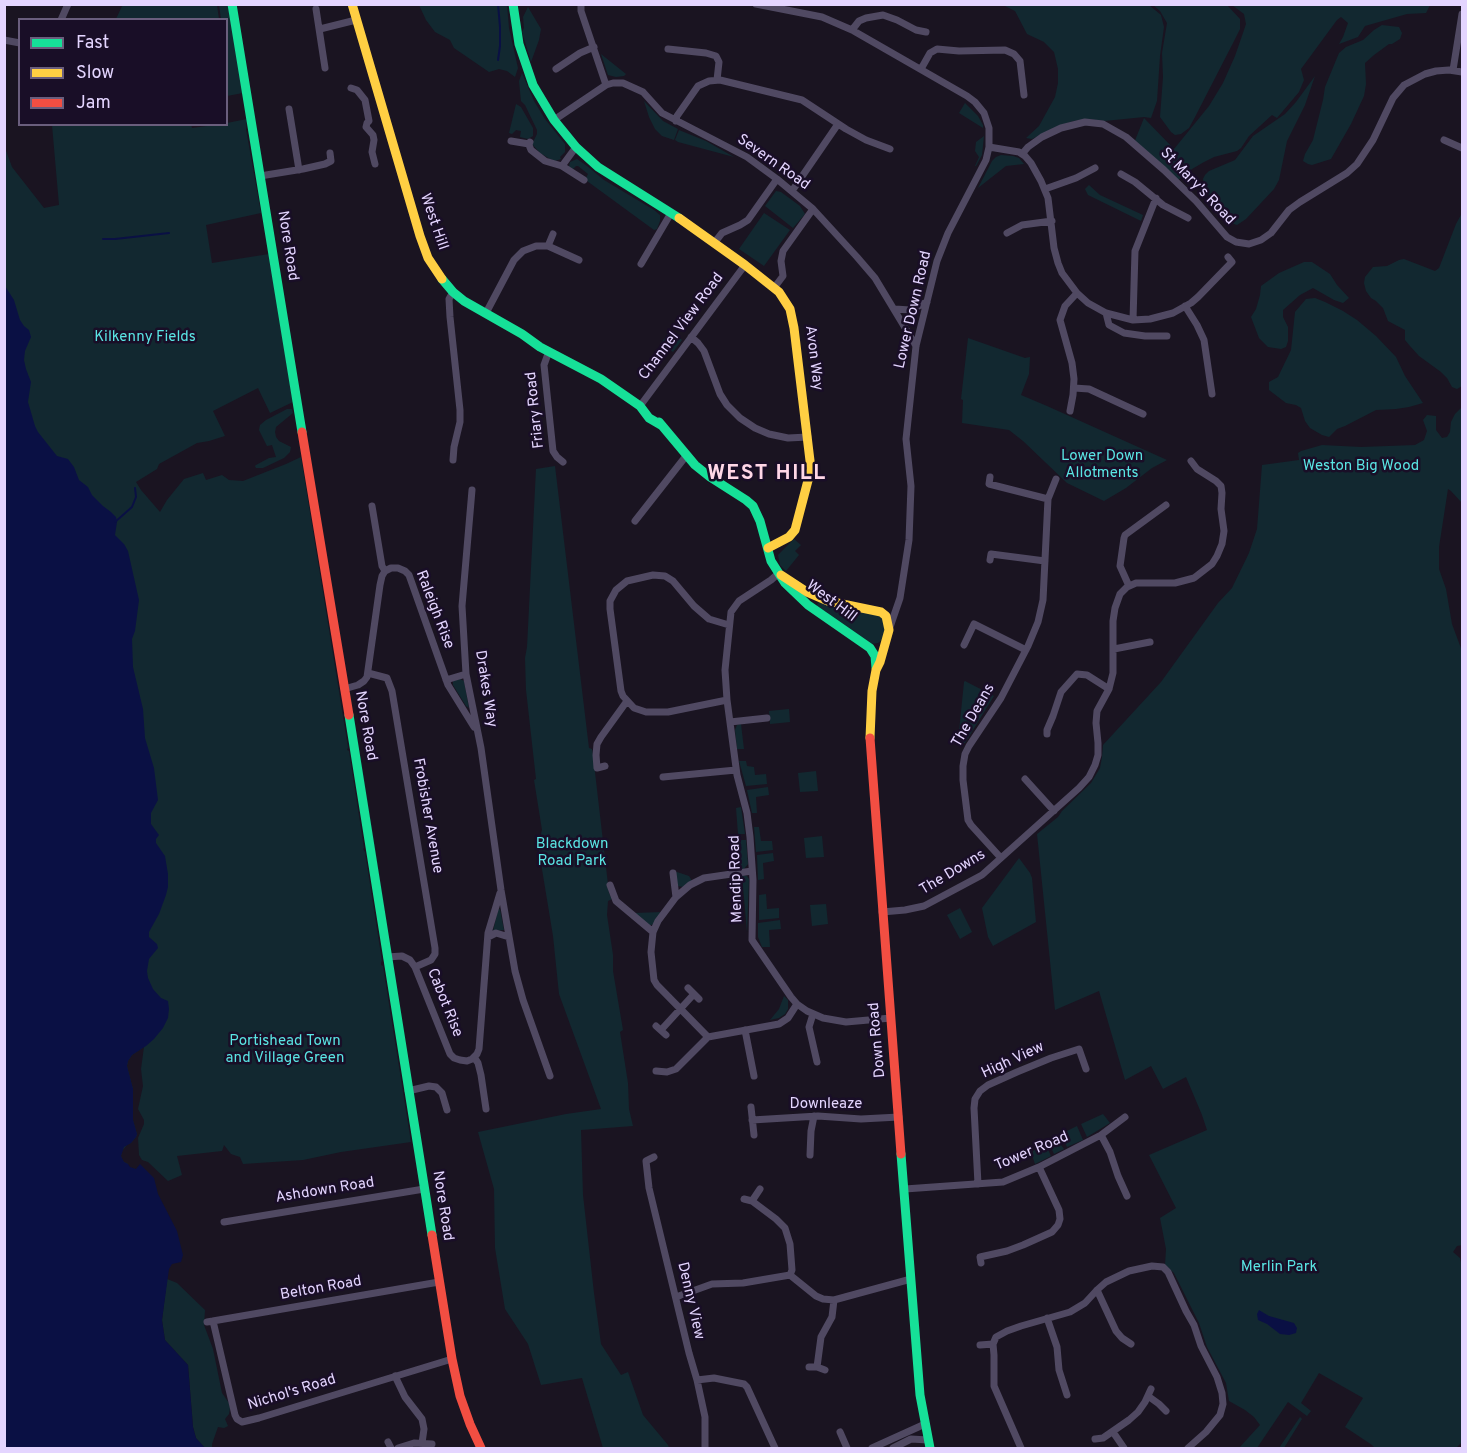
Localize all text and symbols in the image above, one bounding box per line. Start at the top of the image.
legend [18,18,228,126]
text: Fast [76,32,109,55]
text: Slow [76,62,114,85]
text: Jam [76,92,111,115]
street label: Severn Road [733,131,813,195]
street label: St Mary's Road [1156,145,1238,229]
street label: West Hill [415,191,451,253]
street label: Nore Road [273,210,301,282]
street label: Lower Down Road [892,249,936,371]
street label: Channel View Road [636,270,728,384]
street label: Avon Way [800,324,826,392]
park label: Kilkenny Fields [94,329,196,347]
street label: Friary Road [523,371,549,449]
park label: Lower Down Allotments [1061,448,1143,483]
park label: Weston Big Wood [1303,458,1419,476]
district label: WEST HILL [707,462,827,488]
street label: Raleigh Rise [411,568,457,652]
street label: West Hill [802,577,860,627]
street label: Drakes Way [470,649,500,729]
street label: The Deans [949,681,999,751]
street label: Nore Road [350,690,380,762]
street label: Frobisher Avenue [408,757,446,875]
street label: Mendip Road [726,835,748,923]
park label: Blackdown Road Park [536,836,608,871]
street label: The Downs [917,846,989,900]
street label: Cabot Rise [422,966,466,1040]
street label: Down Road [866,1001,890,1079]
park label: Portishead Town and Village Green [225,1033,345,1068]
street label: High View [979,1039,1047,1083]
street label: Downleaze [790,1096,862,1114]
street label: Tower Road [992,1128,1072,1176]
street label: Nore Road [428,1170,456,1242]
street label: Ashdown Road [274,1174,376,1208]
park label: Merlin Park [1241,1259,1317,1277]
street label: Denny View [672,1260,708,1342]
street label: Belton Road [279,1273,363,1305]
street label: Nichol's Road [246,1371,338,1415]

